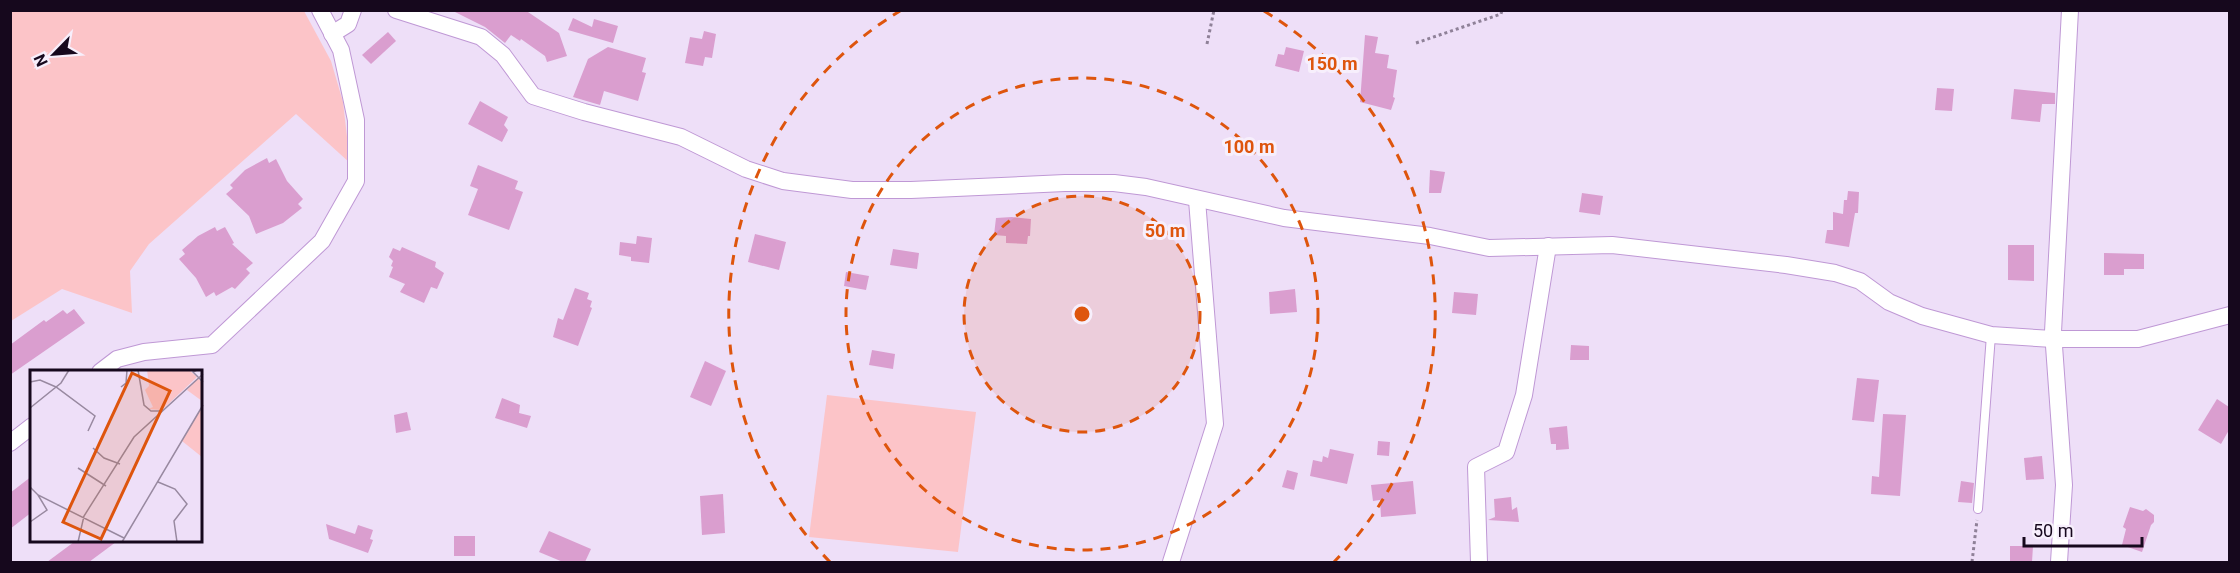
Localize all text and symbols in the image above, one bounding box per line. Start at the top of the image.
north arrow [24,24,84,84]
text: N [30,51,52,69]
text: 150 m [1306,53,1358,74]
text: 100 m [1223,136,1275,157]
text: 50 m [1145,220,1185,241]
centre of rings [1072,304,1092,324]
inset map [30,370,202,543]
scale bar [2024,510,2142,548]
text: 50 m [2033,520,2073,541]

